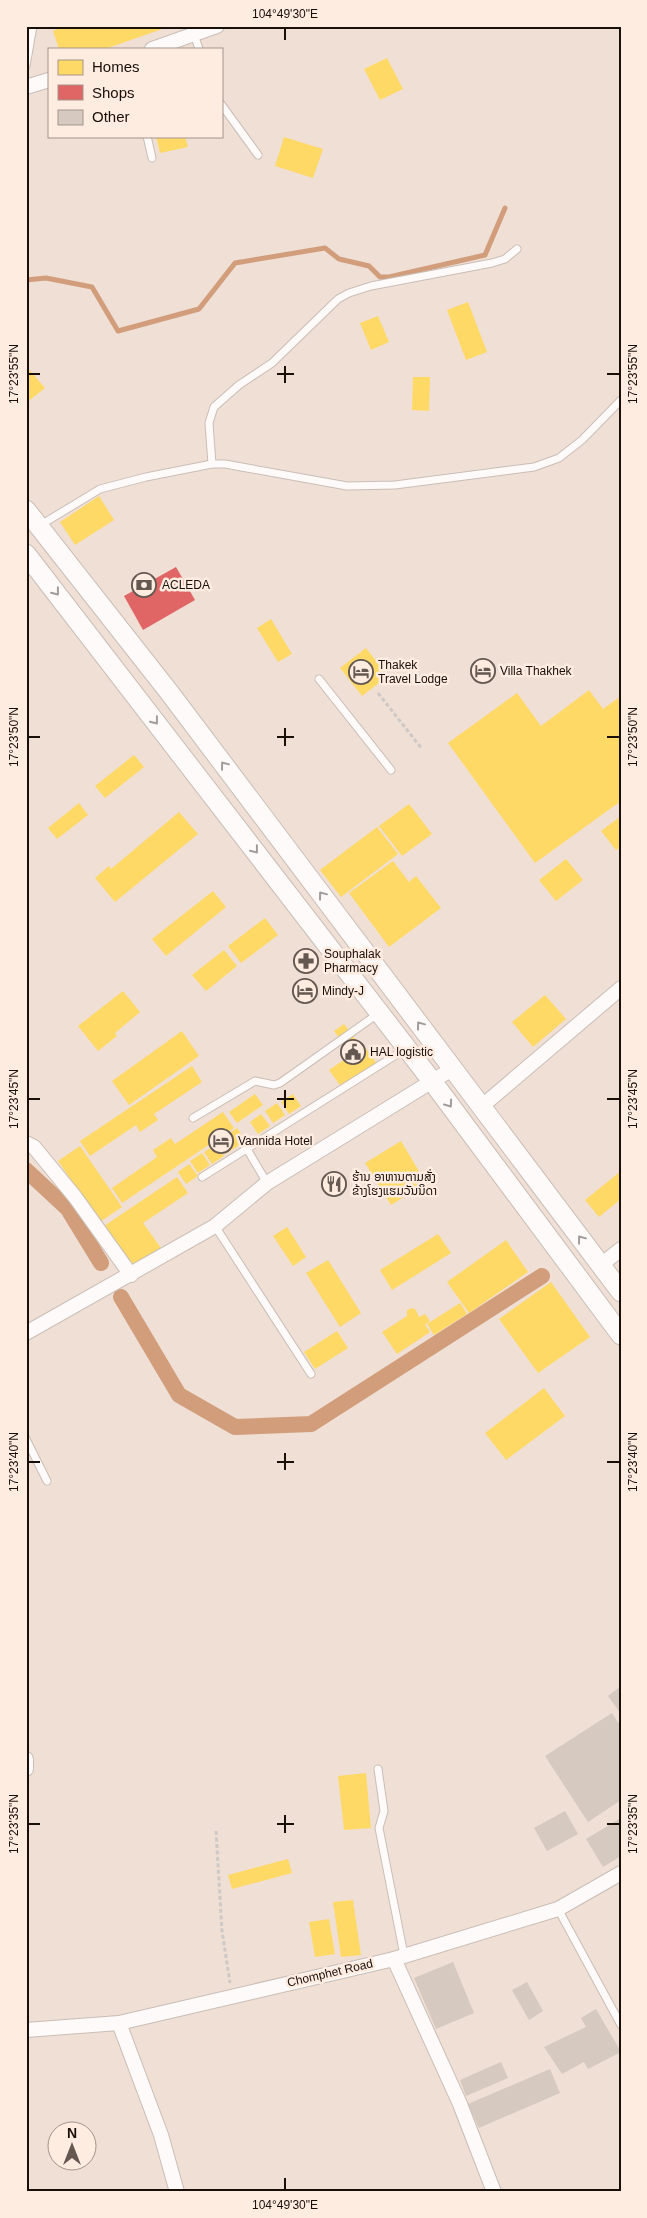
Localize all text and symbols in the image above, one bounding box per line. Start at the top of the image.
text: 104°49'30"E [252,7,318,21]
legend [48,48,222,138]
text: Homes [92,58,140,75]
text: Shops [92,84,135,101]
text: Other [92,108,130,125]
text: 17°23'55"N [7,344,21,404]
text: 17°23'55"N [626,344,640,404]
bank icon: ACLEDA [131,572,157,598]
place label: ACLEDA [162,578,210,592]
one-way arrow [50,586,59,596]
place label: Thakek Travel Lodge [378,658,448,686]
hotel icon: Villa Thakhek [470,658,496,684]
hotel icon: Thakek Travel Lodge [348,659,374,685]
place label: Villa Thakhek [500,664,573,678]
text: 17°23'50"N [7,707,21,767]
text: 17°23'50"N [626,707,640,767]
one-way arrow [150,715,158,724]
one-way arrow [222,762,230,771]
one-way arrow [249,844,257,853]
one-way arrow [319,891,328,901]
place label: Souphalak Pharmacy [324,947,382,975]
pharmacy icon: Souphalak Pharmacy [293,948,319,974]
hotel icon: Mindy-J [292,978,318,1004]
place label: Mindy-J [322,984,364,998]
one-way arrow [417,1022,425,1031]
public building icon: HAL logistic [340,1039,366,1065]
place label: HAL logistic [370,1045,433,1059]
text: 17°23'45"N [7,1069,21,1129]
text: 17°23'45"N [626,1069,640,1129]
one-way arrow [443,1098,451,1107]
hotel icon: Vannida Hotel [208,1128,234,1154]
place label: Vannida Hotel [238,1134,313,1148]
place label: ຮ້ານ ອາຫານຕາມສັ່ງ ຂ້າງໂຮງແຮມວັນນິດາ [352,1168,437,1198]
restaurant icon: ຮ້ານ ອາຫານຕາມສັ່ງ ຂ້າງໂຮງແຮມວັນນິດາ [321,1171,347,1197]
one-way arrow [578,1235,587,1245]
text: 17°23'40"N [7,1432,21,1492]
text: 17°23'40"N [626,1432,640,1492]
text: 17°23'35"N [7,1794,21,1854]
text: 17°23'35"N [626,1794,640,1854]
street label: Chomphet Road [286,1956,374,1990]
north arrow [48,2120,98,2170]
text: N [67,2125,77,2141]
text: 104°49'30"E [252,2198,318,2212]

